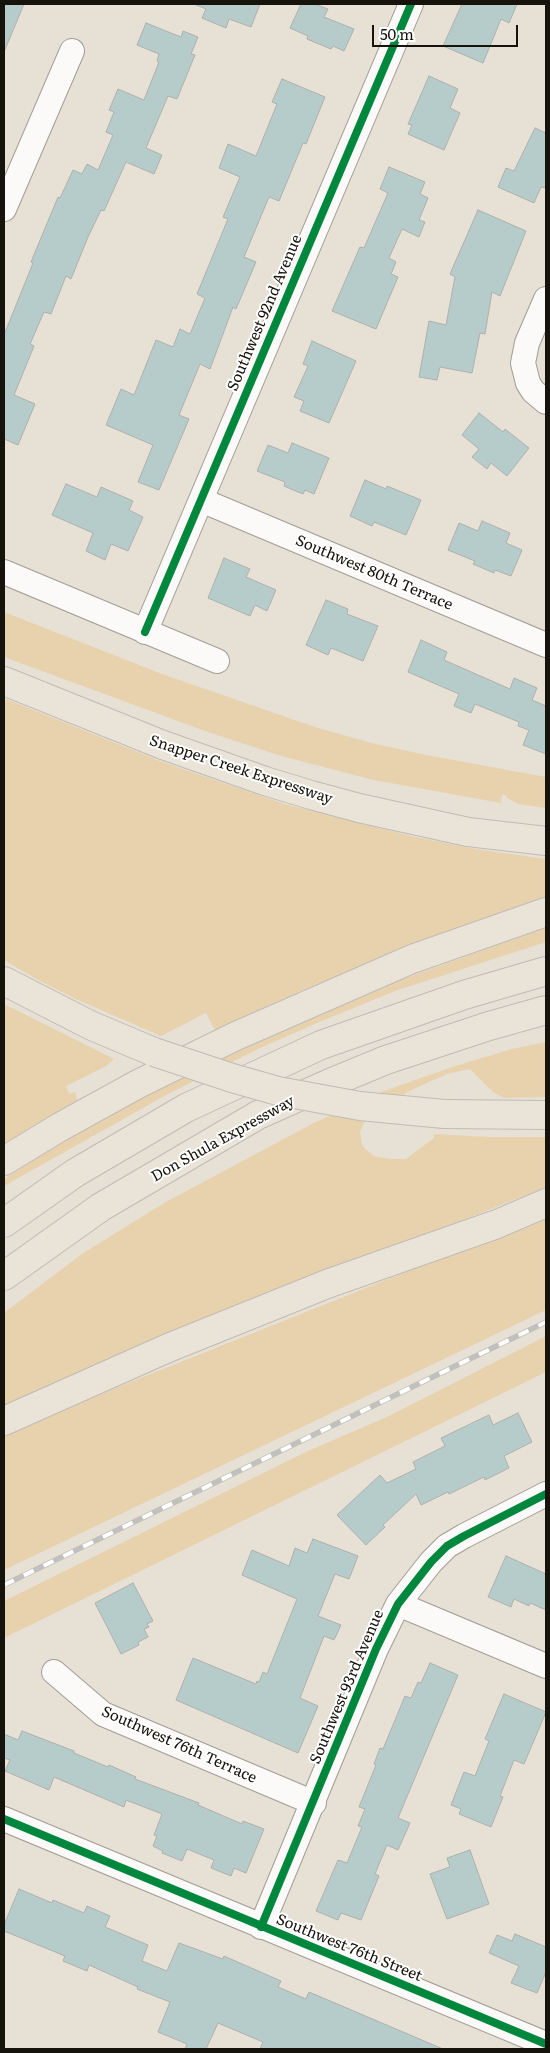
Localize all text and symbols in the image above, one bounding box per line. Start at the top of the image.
scale bar [375,15,521,47]
text: 50 m [380,22,414,45]
street label: Southwest 92nd Avenue [224,232,306,394]
street label: Southwest 80th Terrace [293,532,455,614]
street label: Snapper Creek Expressway [147,732,335,808]
street label: Don Shula Expressway [148,1092,298,1186]
street label: Southwest 93rd Avenue [306,1607,388,1767]
street label: Southwest 76th Terrace [99,1703,259,1787]
street label: Southwest 76th Street [273,1910,425,1986]

